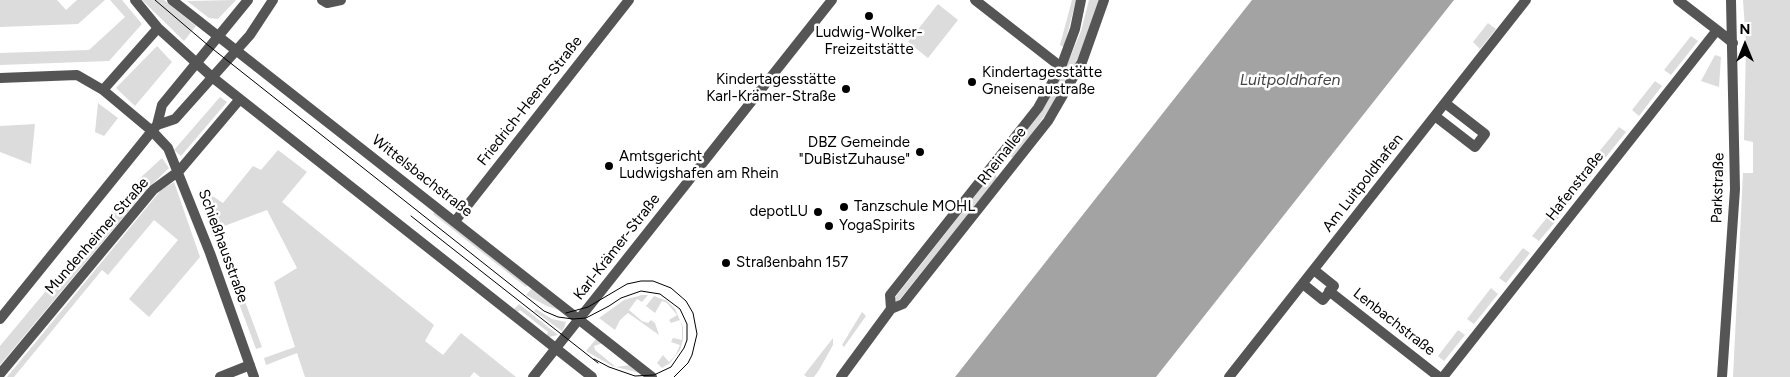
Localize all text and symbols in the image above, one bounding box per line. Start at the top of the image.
marker: Ludwig-Wolker- Freizeitstätte [863,10,875,22]
north arrow [1720,20,1770,70]
text: N [1740,21,1750,38]
place label: Ludwig-Wolker- Freizeitstätte [815,24,923,59]
street label: Friedrich-Heene-Straße [474,33,586,169]
place label: Kindertagesstätte Gneisenaustraße [982,64,1102,99]
water label: Luitpoldhafen [1240,70,1340,90]
place label: Kindertagesstätte Karl-Krämer-Straße [706,71,836,106]
marker: Kindertagesstätte Gneisenaustraße [966,76,978,88]
marker: Kindertagesstätte Karl-Krämer-Straße [840,83,852,95]
street label: Rheinallee [974,123,1030,189]
street label: Am Luitpoldhafen [1319,130,1407,236]
street label: Wittelsbachstraße [368,131,476,221]
place label: DBZ Gemeinde "DuBistZuhause" [799,134,910,169]
marker: DBZ Gemeinde "DuBistZuhause" [914,146,926,158]
place label: Amtsgericht Ludwigshafen am Rhein [619,148,779,183]
street label: Hafenstraße [1542,148,1608,224]
street label: Parkstraße [1708,152,1728,224]
marker: Amtsgericht Ludwigshafen am Rhein [603,160,615,172]
street label: Mundenheimer Straße [41,174,153,298]
street label: Schießhausstraße [194,187,252,305]
street label: Karl-Krämer-Straße [570,190,664,304]
place label: Tanzschule MOHL [854,198,975,216]
marker: Tanzschule MOHL [838,201,850,213]
place label: depotLU [749,203,808,221]
marker: depotLU [812,206,824,218]
place label: YogaSpirits [839,217,915,235]
marker: YogaSpirits [823,220,835,232]
place label: Straßenbahn 157 [736,254,848,272]
marker: Straßenbahn 157 [720,257,732,269]
street label: Lenbachstraße [1349,284,1439,360]

